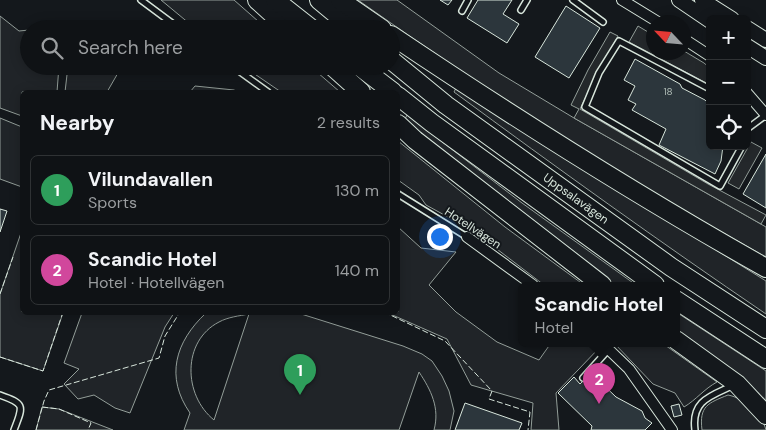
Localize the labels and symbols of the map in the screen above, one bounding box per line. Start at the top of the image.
north arrow [646,15,691,60]
house number: 18 [663,85,673,98]
street label: Uppsalavägen [540,169,612,228]
street label: Hotellvägen [442,204,504,252]
your location [427,224,453,250]
pin: 1 [284,354,316,395]
pin: 2 [583,363,615,404]

